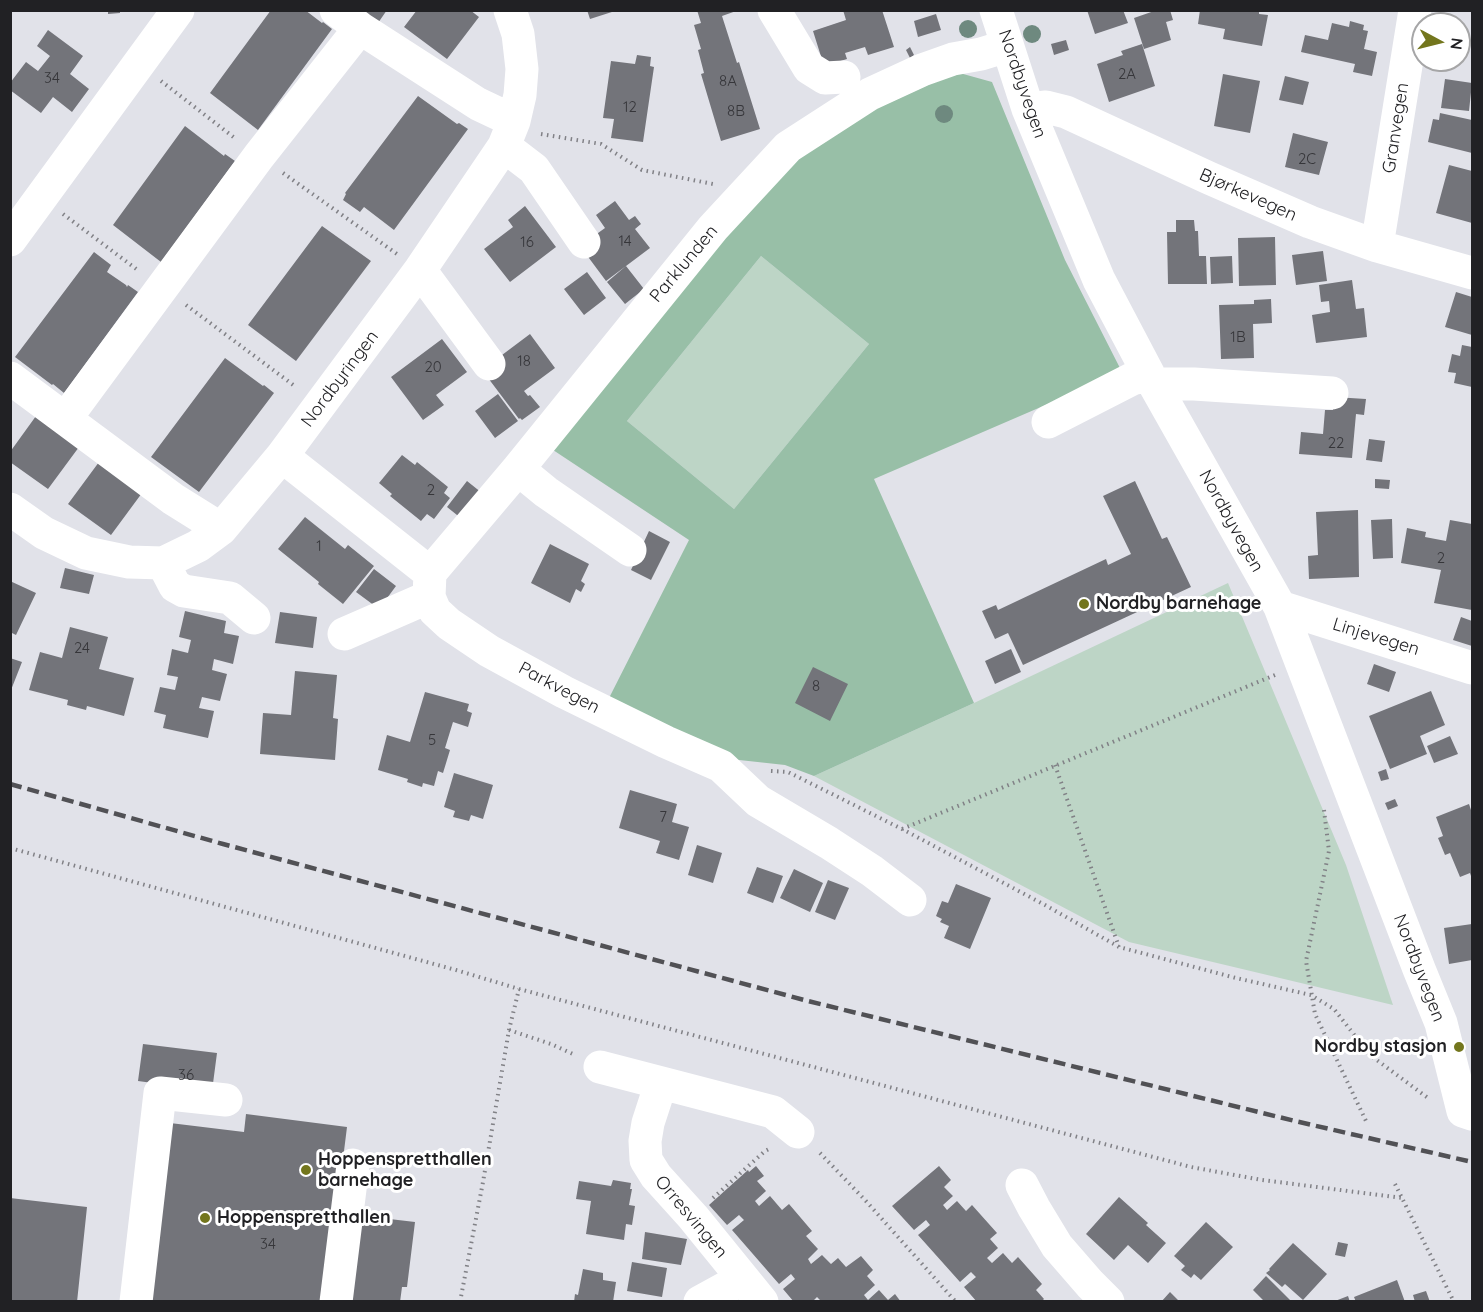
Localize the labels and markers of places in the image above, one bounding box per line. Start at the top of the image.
place label: Nordby barnehage [1096,593,1261,615]
marker: Nordby barnehage [1077,597,1091,611]
place label: Nordby stasjon [1314,1036,1447,1058]
marker: Nordby stasjon [1452,1040,1466,1054]
place label: Hoppenspretthallen barnehage [318,1149,492,1192]
marker: Hoppenspretthallen barnehage [299,1163,313,1177]
place label: Hoppenspretthallen [217,1207,391,1229]
marker: Hoppenspretthallen [198,1211,212,1225]

